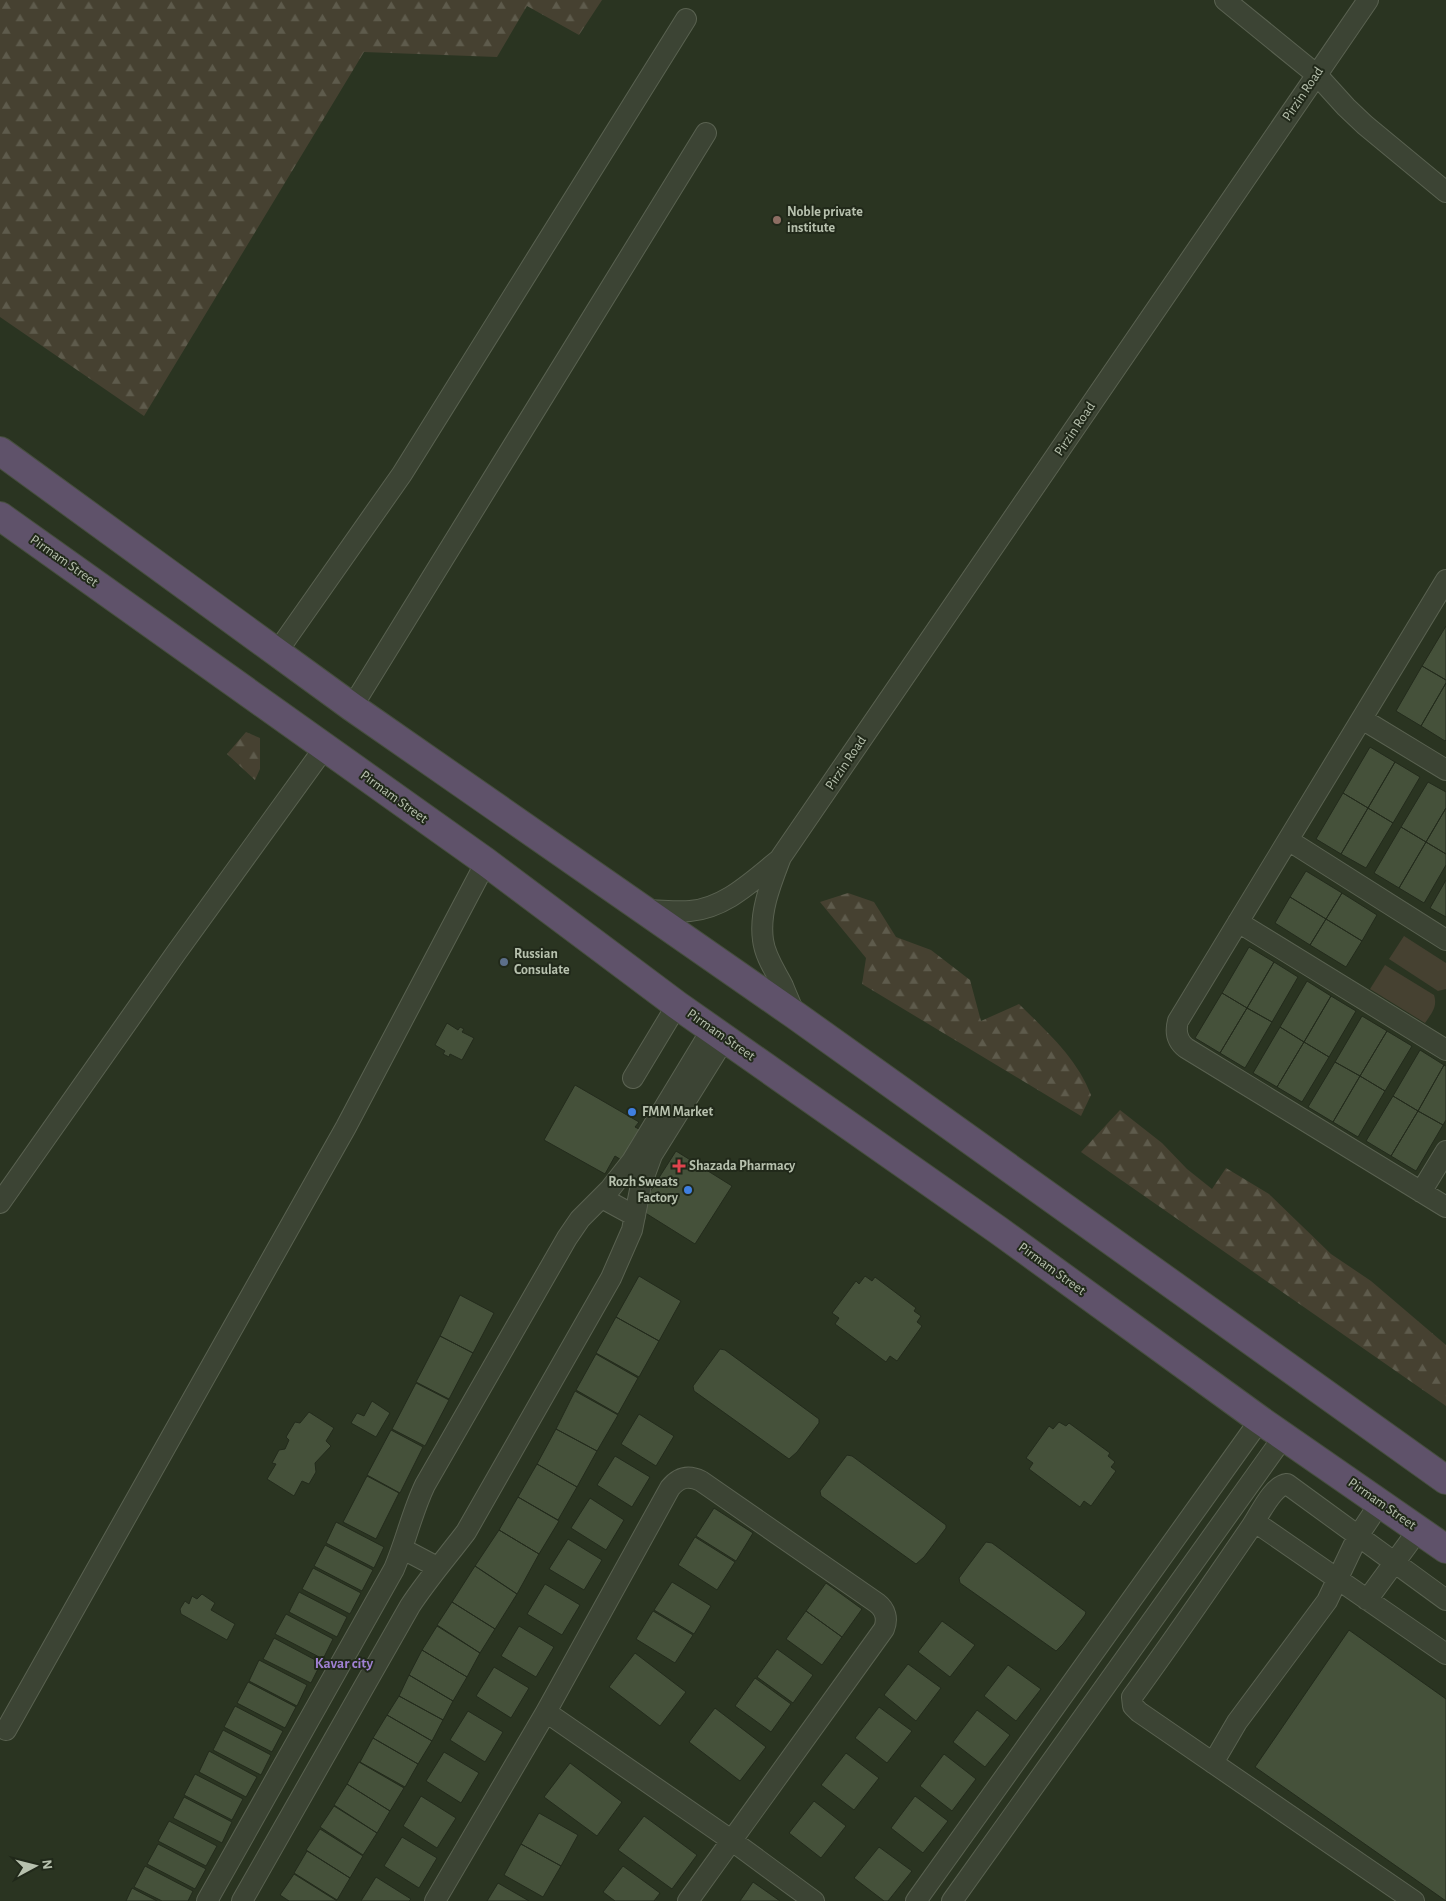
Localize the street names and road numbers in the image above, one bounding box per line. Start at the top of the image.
street label: Pirzin Road [1280,64,1326,124]
street label: Pirzin Road [1052,399,1098,459]
street label: Pirmam Street [28,533,101,590]
street label: Pirzin Road [823,733,869,793]
street label: Pirmam Street [358,768,431,826]
street label: Pirmam Street [685,1007,758,1064]
street label: Pirmam Street [1016,1240,1089,1298]
street label: Pirmam Street [1346,1476,1419,1533]

